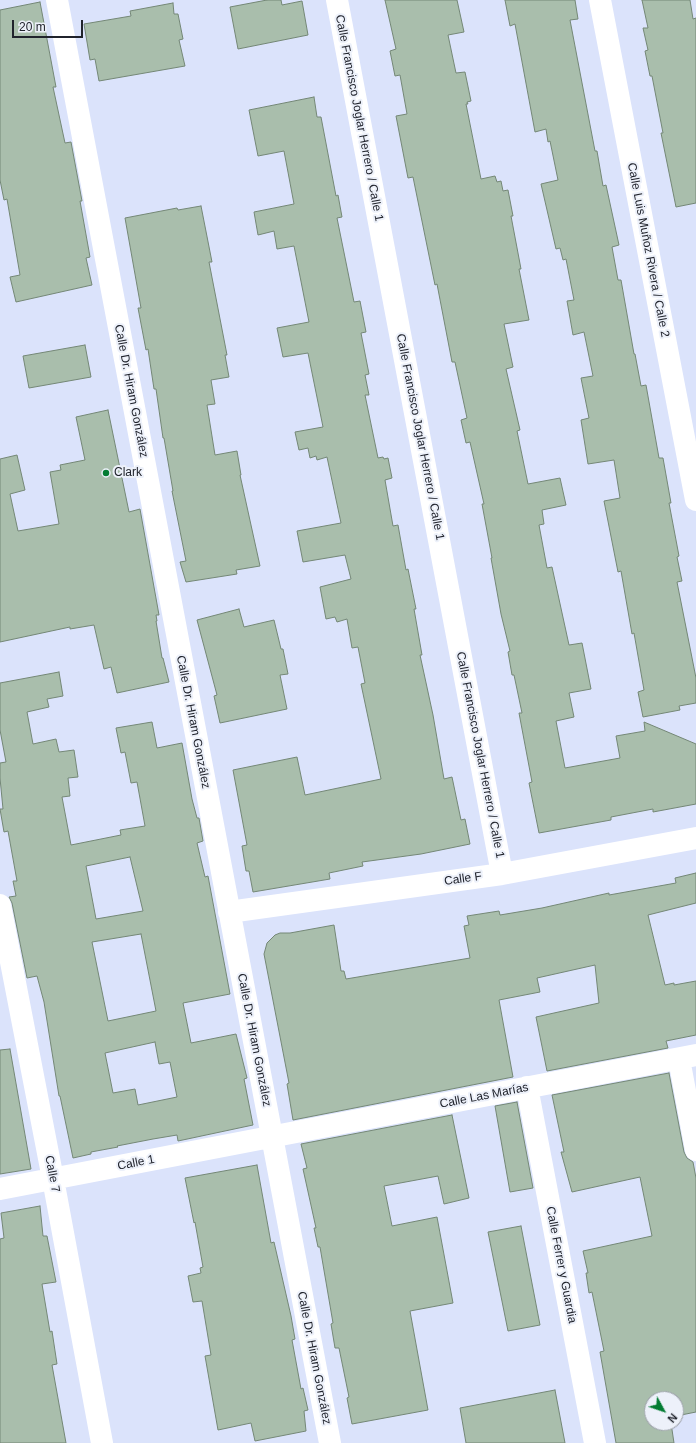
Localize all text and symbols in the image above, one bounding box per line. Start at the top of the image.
scale bar [14,12,85,38]
street label: Calle Francisco Joglar Herrero / Calle 1 [332,14,386,222]
text: 20 m [19,20,46,34]
street label: Calle Luis Muñoz Rivera / Calle 2 [624,162,672,338]
street label: Calle Dr. Hiram González [111,323,151,459]
street label: Calle Francisco Joglar Herrero / Calle 1 [393,333,447,541]
place label: Clark [114,466,142,480]
marker: Clark [101,468,111,478]
street label: Calle Francisco Joglar Herrero / Calle 1 [453,651,507,859]
street label: Calle Dr. Hiram González [173,654,213,790]
street label: Calle F [443,869,483,889]
street label: Calle Dr. Hiram González [234,972,274,1108]
street label: Calle Las Marías [438,1080,530,1112]
street label: Calle 1 [116,1152,156,1174]
street label: Calle 7 [41,1154,63,1194]
street label: Calle Ferrer y Guardia [543,1205,579,1325]
street label: Calle Dr. Hiram González [294,1290,334,1426]
north arrow [644,1391,684,1431]
text: N [665,1411,680,1425]

